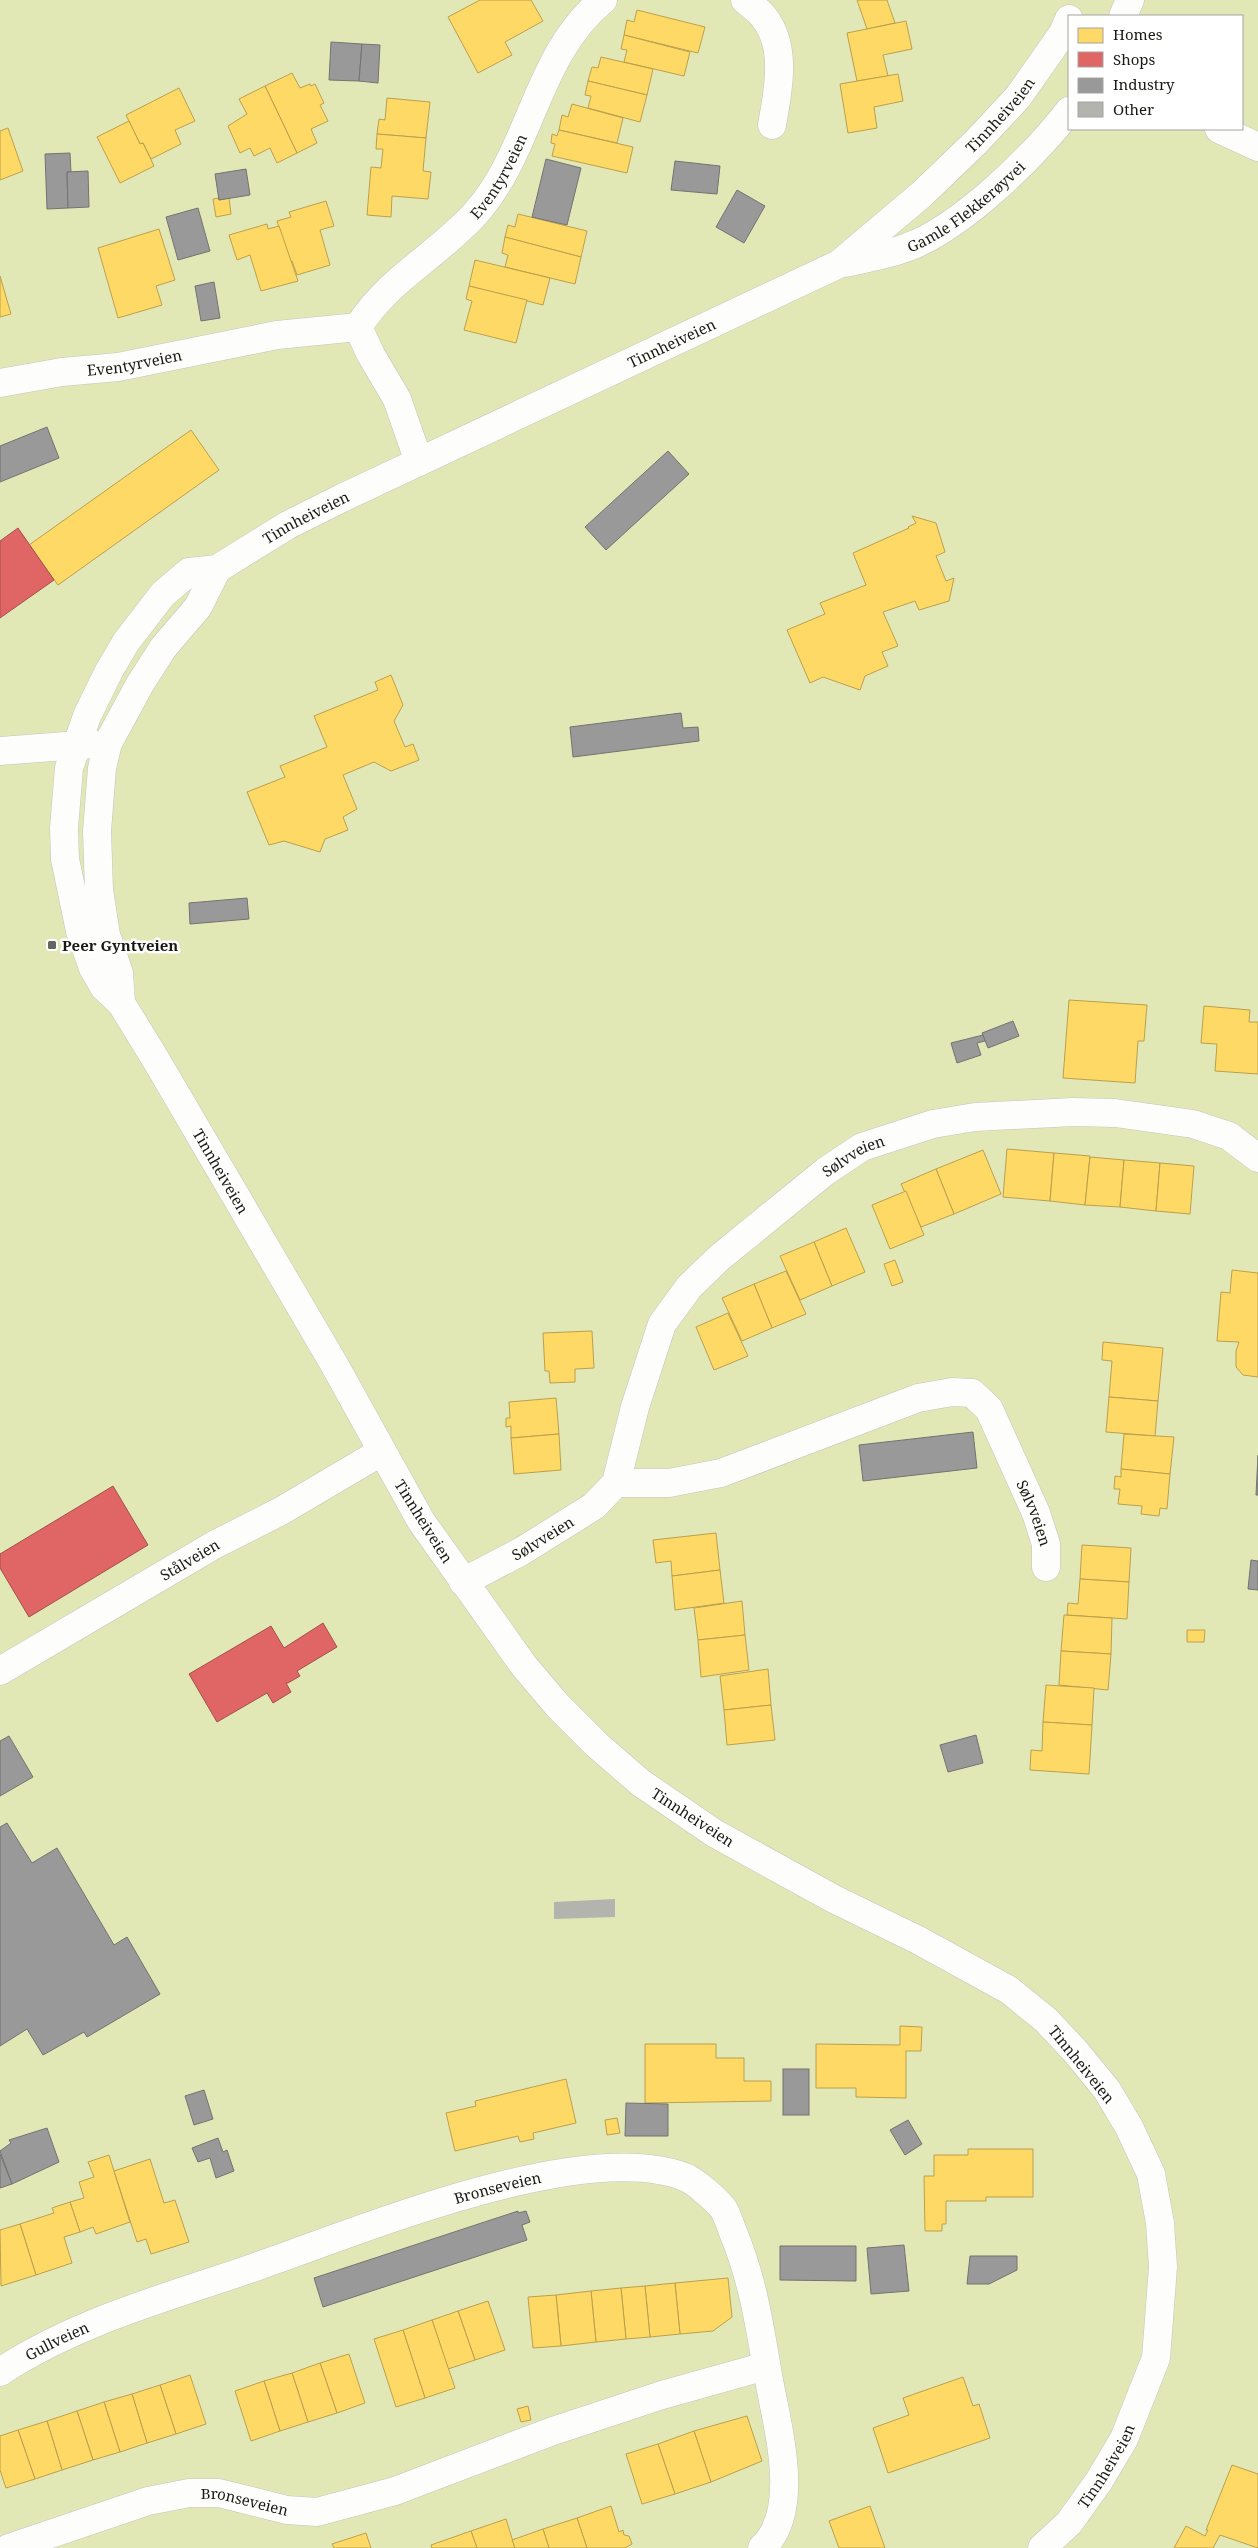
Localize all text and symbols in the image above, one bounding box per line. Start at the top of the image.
legend [1068,15,1243,130]
text: Homes [1113,24,1163,44]
text: Shops [1113,49,1156,69]
street label: Tinnheiveien [961,73,1039,157]
text: Industry [1113,74,1175,94]
text: Other [1113,99,1154,119]
street label: Eventyrveien [465,130,531,223]
street label: Gamle Flekkerøyvei [904,156,1029,256]
street label: Tinnheiveien [624,313,719,372]
street label: Eventyrveien [86,344,184,380]
street label: Tinnheiveien [259,486,353,548]
place label: Peer Gyntveien [62,935,178,955]
marker: Peer Gyntveien [46,939,58,951]
street label: Tinnheiveien [189,1125,254,1217]
street label: Sølvveien [818,1130,887,1181]
street label: Tinnheiveien [390,1475,458,1567]
street label: Sølvveien [1012,1477,1056,1549]
street label: Sølvveien [508,1511,578,1565]
street label: Stålveien [156,1534,223,1585]
street label: Tinnheiveien [648,1783,739,1851]
street label: Tinnheiveien [1044,2021,1120,2107]
street label: Bronseveien [451,2167,543,2208]
street label: Gullveien [21,2317,92,2365]
street label: Tinnheiveien [1073,2421,1139,2512]
street label: Bronseveien [201,2483,291,2520]

